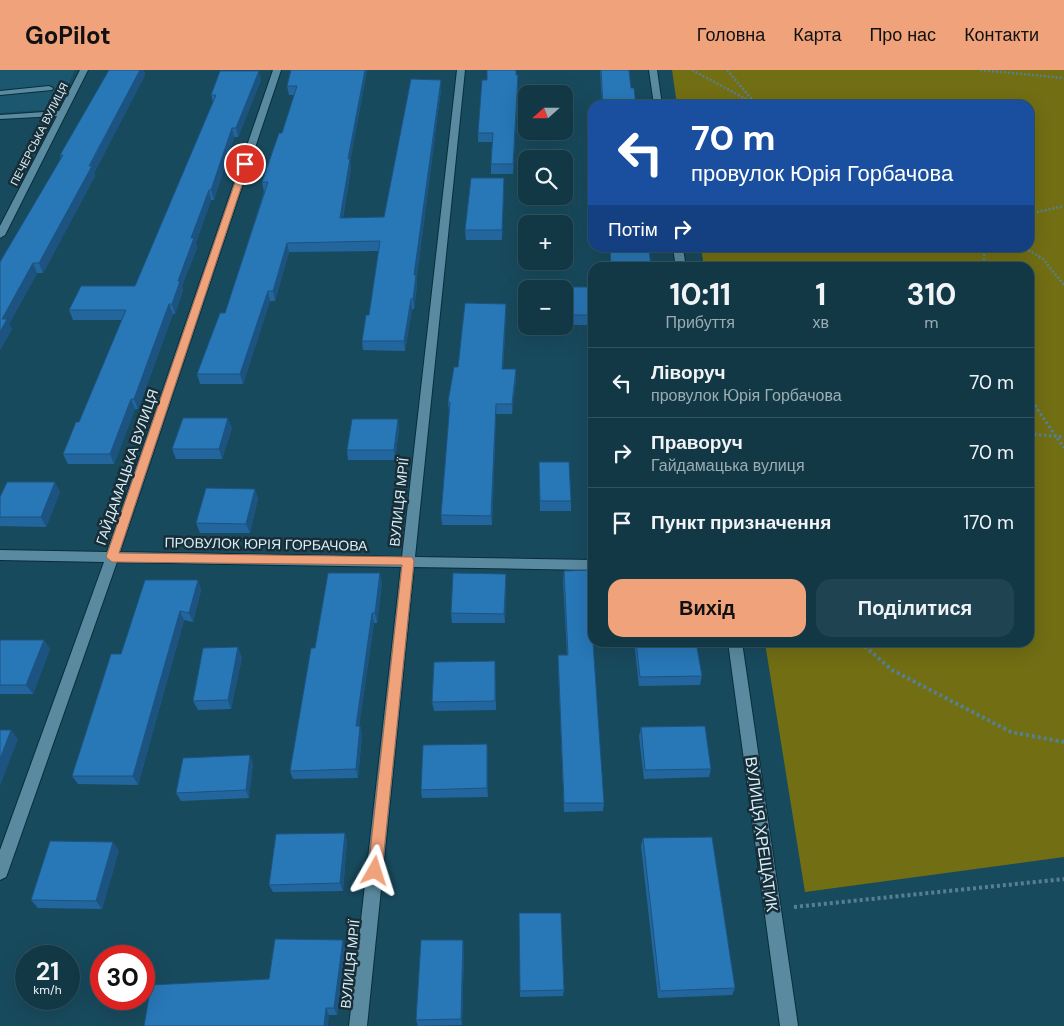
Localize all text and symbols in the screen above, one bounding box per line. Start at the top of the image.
text: GoPilot [25,20,111,51]
text: Головна [697,23,765,47]
text: Карта [793,23,841,47]
text: Про нас [869,23,936,47]
text: Контакти [964,23,1039,47]
street label: ПЕЧЕРСЬКА ВУЛИЦЯ [7,80,71,188]
north arrow [518,85,572,140]
map controls [518,85,573,335]
text: 70 m [691,115,775,161]
icon: left [608,120,673,185]
pin [224,143,266,185]
icon: arrive [231,150,259,178]
button: search [518,150,573,205]
text: провулок Юрія Горбачова [691,159,953,188]
button: + [518,215,573,270]
icon: right [668,215,696,243]
text: Потім [608,217,658,242]
text: 10:11 [670,275,731,314]
text: 1 [815,275,826,314]
text: 310 [907,275,956,314]
button: − [518,280,573,335]
text: Прибуття [666,312,735,333]
text: хв [813,312,829,333]
text: m [924,312,939,333]
text: Ліворуч [651,360,726,385]
icon: left [608,369,636,397]
text: 70 m [969,370,1014,395]
text: провулок Юрія Горбачова [651,385,842,406]
street label: ГАЙДАМАЦЬКА ВУЛИЦЯ [92,387,162,547]
text: Праворуч [651,430,743,455]
icon: right [608,439,636,467]
text: 70 m [969,440,1014,465]
text: Гайдамацька вулиця [651,455,805,476]
street label: ВУЛИЦЯ МРІЇ [385,456,413,547]
icon: arrive [608,509,636,537]
text: Пункт призначення [651,510,831,535]
text: 170 m [963,510,1014,535]
street label: ПРОВУЛОК ЮРІЯ ГОРБАЧОВА [164,533,368,555]
button: Вихід [608,579,806,637]
button: Поділитися [816,579,1014,637]
street label: ВУЛИЦЯ ХРЕЩАТИК [740,755,783,914]
position arrow [348,844,400,896]
street label: ВУЛИЦЯ МРІЇ [336,918,364,1009]
speed limit sign: 30 [90,945,155,1010]
text: 21 [36,955,59,988]
text: km/h [33,982,62,998]

